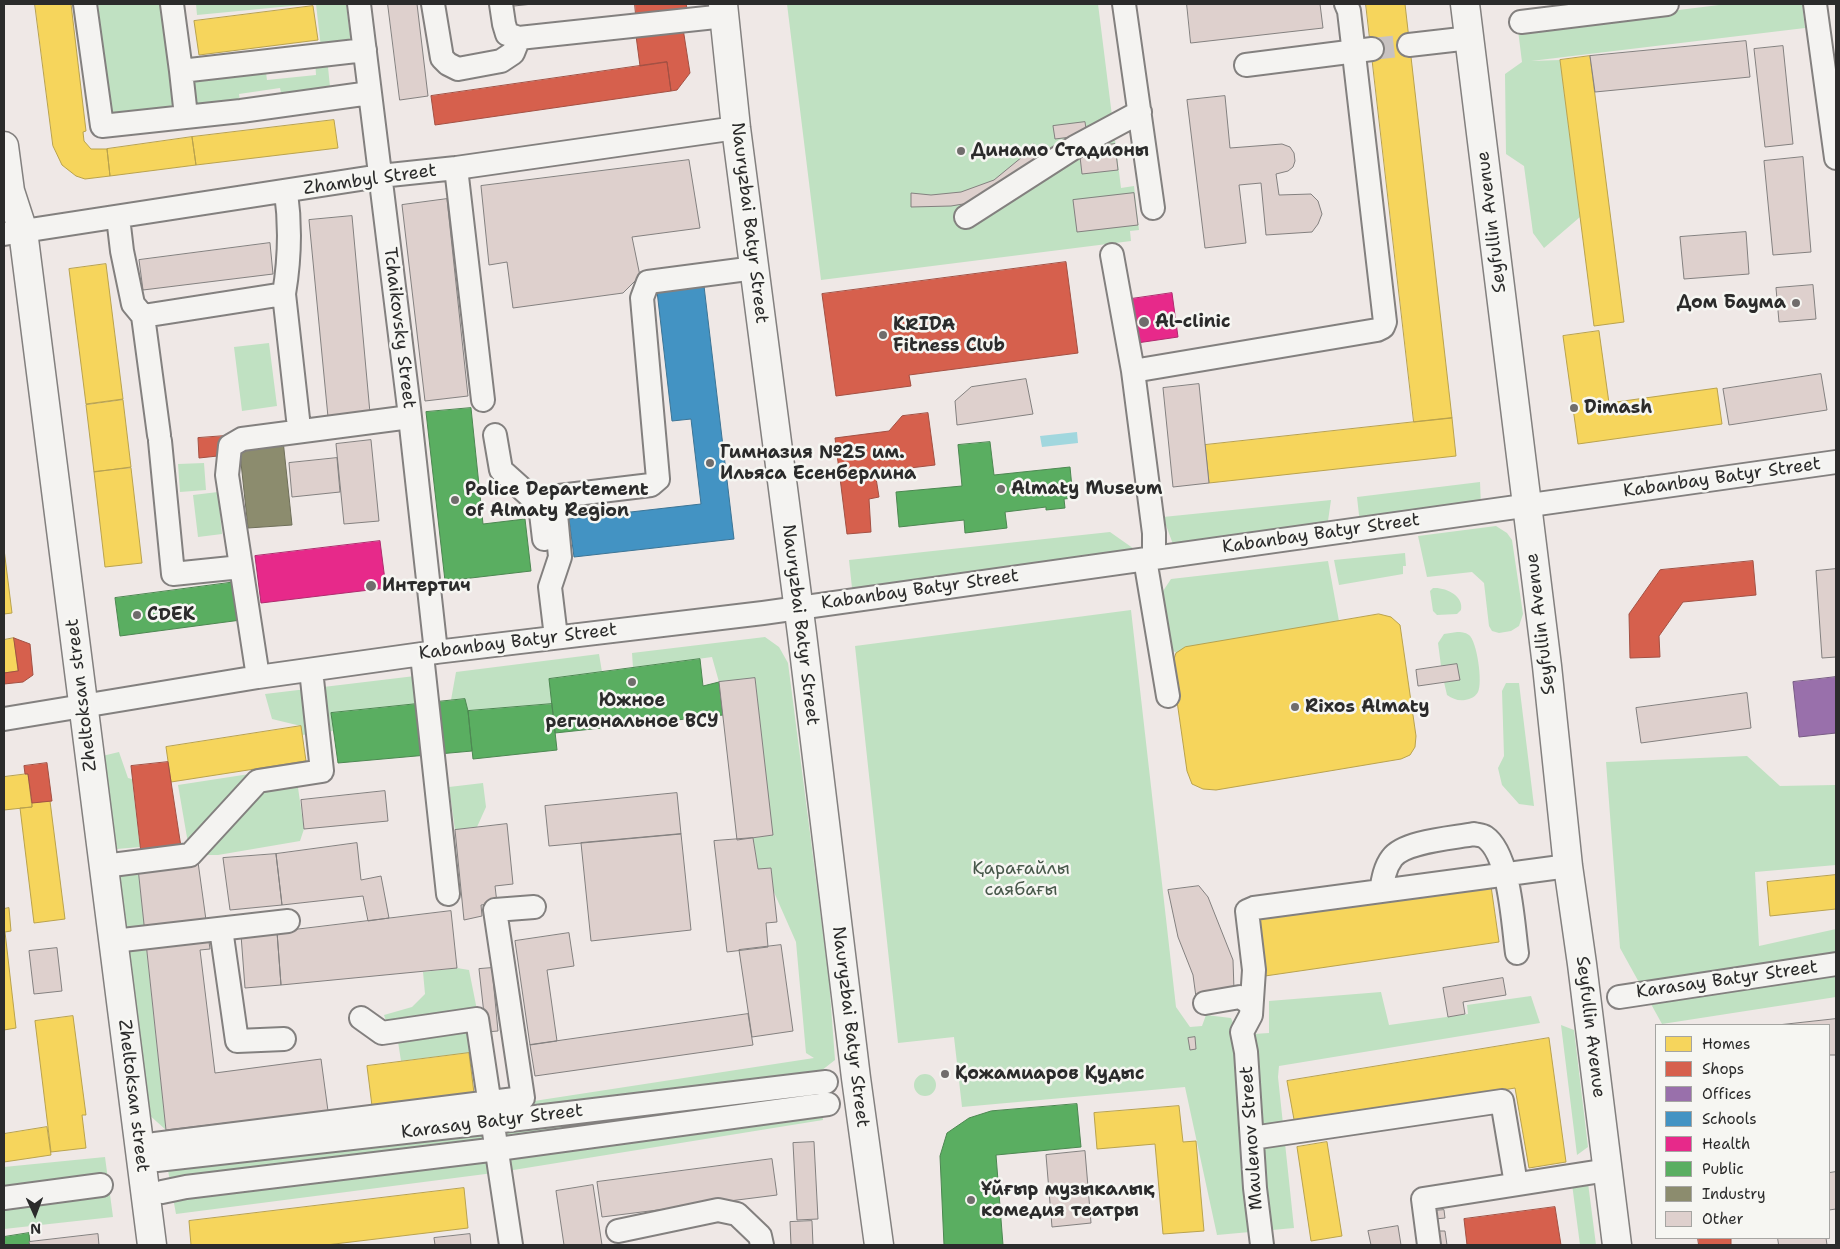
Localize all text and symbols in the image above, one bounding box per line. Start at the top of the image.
street label: Nauryzbai Batyr Street [726,121,772,325]
place label: Динамо Стадионы [971,140,1149,162]
marker: Динамо Стадионы [955,145,967,157]
street label: Seyfullin Avenue [1473,150,1511,294]
street label: Zhambyl Street [302,160,438,200]
street label: Tchaikovsky Street [378,246,420,410]
place label: Дом Баума [1677,292,1786,314]
marker: Дом Баума [1790,297,1802,309]
place label: Al-clinic [1155,311,1231,333]
place label: KRIDA Fitness Club [893,314,1005,356]
marker: Al-clinic [1137,315,1151,329]
marker: KRIDA Fitness Club [877,329,889,341]
place label: Dimash [1584,397,1652,419]
marker: Dimash [1568,402,1580,414]
place label: Гимназия №25 им. Ильяса Есенберлина [720,442,916,484]
street label: Kabanbay Batyr Street [1622,453,1822,503]
marker: Гимназия №25 им. Ильяса Есенберлина [704,457,716,469]
place label: Almaty Museum [1011,478,1163,500]
place label: Police Departement of Almaty Region [465,479,648,522]
marker: Almaty Museum [995,483,1007,495]
marker: Police Departement of Almaty Region [449,494,461,506]
street label: Kabanbay Batyr Street [1221,509,1421,559]
street label: Nauryzbai Batyr Street [777,523,823,727]
street label: Seyfullin Avenue [1522,552,1560,696]
street label: Kabanbay Batyr Street [820,565,1020,615]
place label: Интертич [382,575,471,597]
marker: Интертич [364,579,378,593]
place label: CDEK [147,604,195,626]
marker: CDEK [131,609,143,621]
street label: Zheltoksan street [62,617,102,773]
street label: Kabanbay Batyr Street [418,619,618,665]
marker: Южное региональное ВСУ [626,676,638,688]
place label: Южное региональное ВСУ [546,690,718,732]
place label: Rixos Almaty [1305,696,1429,718]
marker: Rixos Almaty [1289,701,1301,713]
park label: Қарағайлы саябағы [972,858,1070,901]
street label: Nauryzbai Batyr Street [827,925,873,1129]
street label: Seyfullin Avenue [1571,955,1609,1099]
street label: Karasay Batyr Street [1635,957,1819,1003]
street label: Zheltoksan street [113,1018,153,1174]
legend [1655,1024,1830,1239]
text: Homes [1702,1034,1750,1054]
text: Shops [1702,1059,1744,1079]
place label: Қожамиаров Қудыс [955,1063,1145,1085]
street label: Maulenov Street [1236,1065,1268,1211]
marker: Қожамиаров Қудыс [939,1068,951,1080]
text: Offices [1702,1084,1751,1104]
street label: Karasay Batyr Street [400,1100,584,1144]
text: Schools [1702,1109,1757,1129]
text: Health [1702,1134,1750,1154]
text: Public [1702,1159,1744,1179]
place label: Ұйғыр музыкалық комедия театры [981,1179,1155,1222]
text: Industry [1702,1184,1766,1204]
north arrow [10,1189,60,1239]
marker: Ұйғыр музыкалық комедия театры [965,1194,977,1206]
text: Other [1702,1209,1744,1229]
text: N [30,1220,41,1238]

